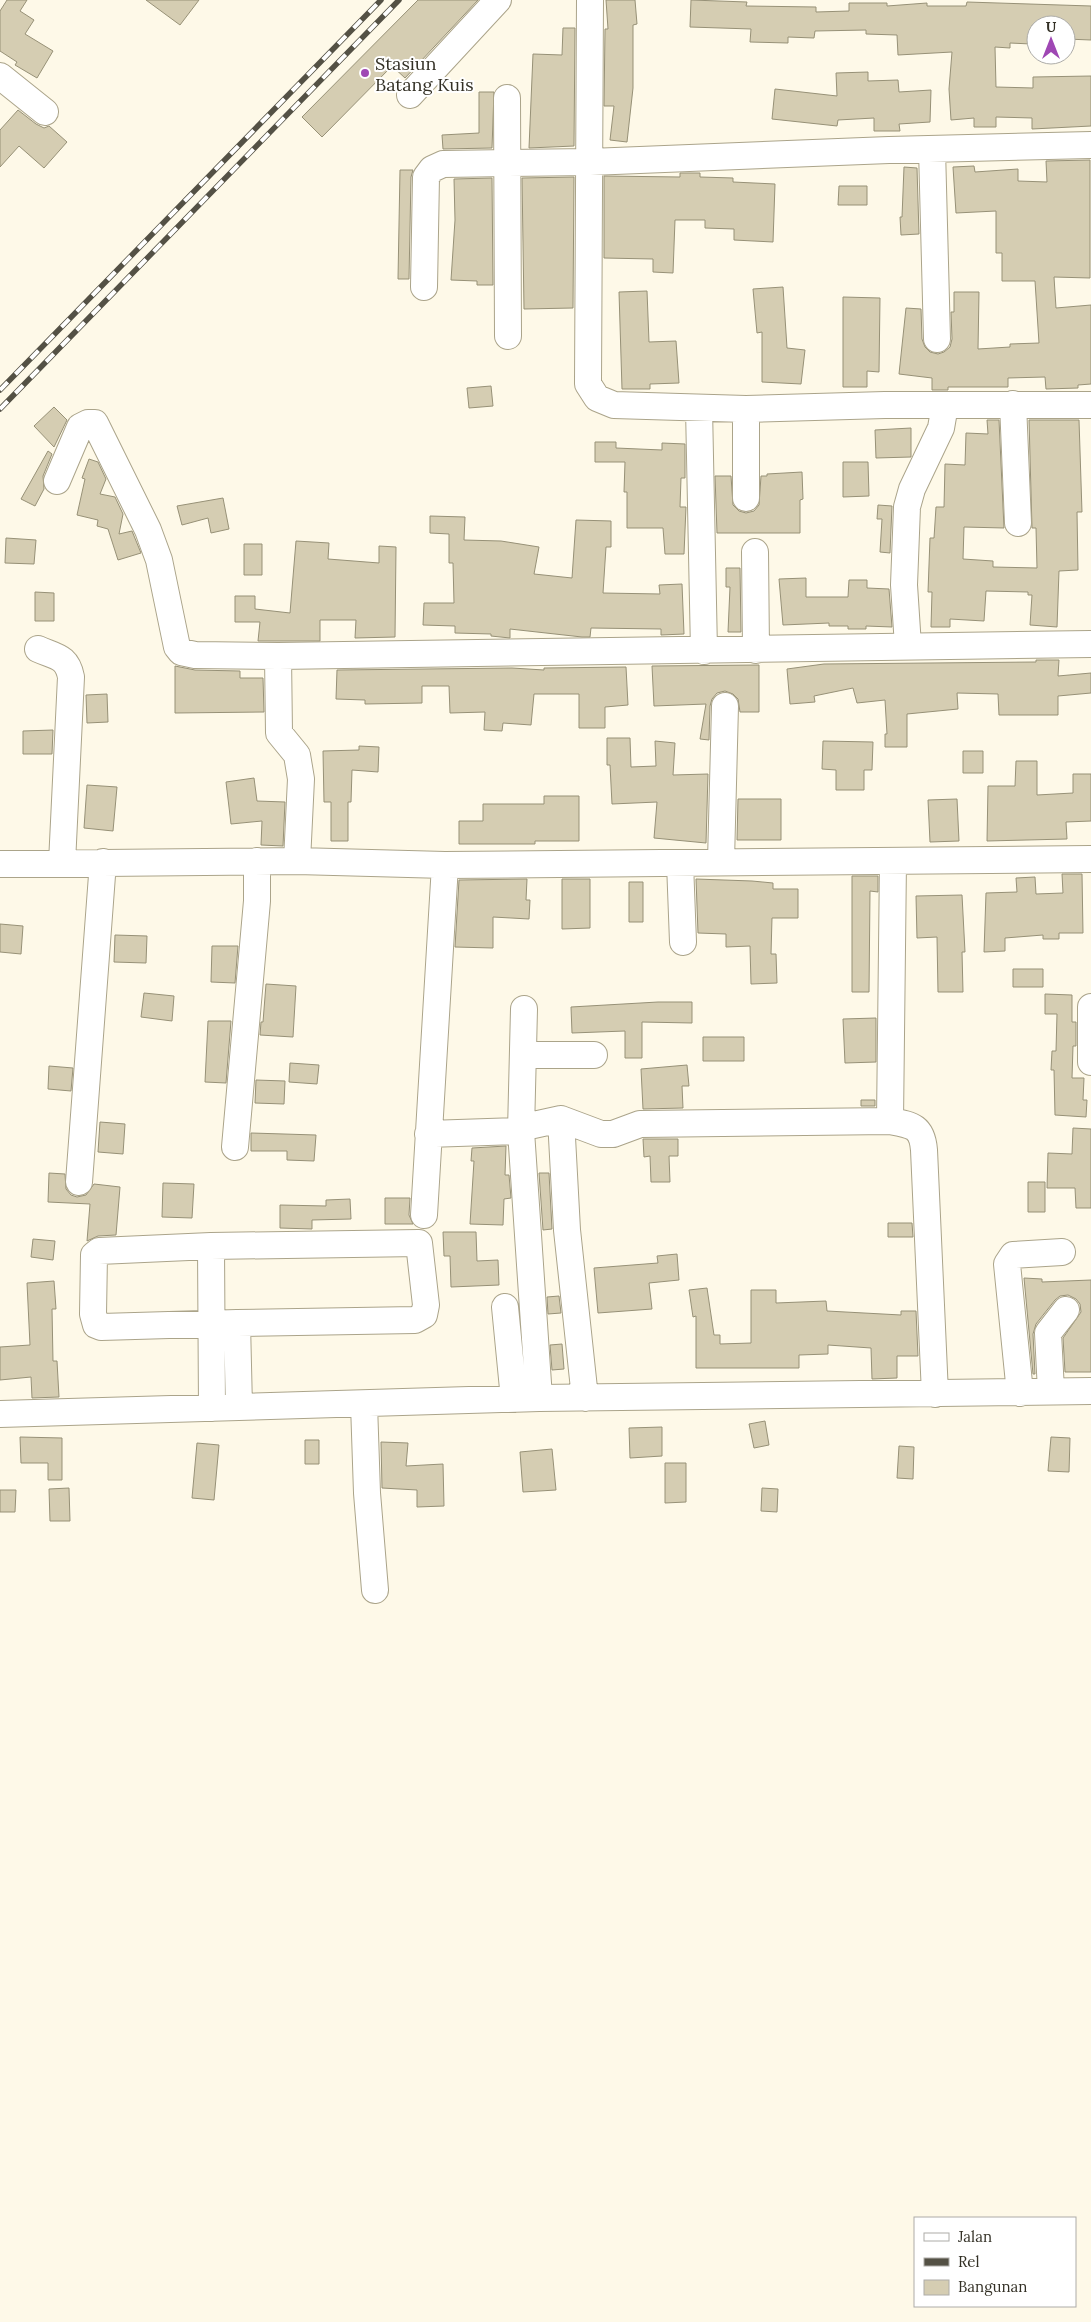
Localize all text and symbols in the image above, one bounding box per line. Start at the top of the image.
north arrow [1026,15,1076,65]
text: U [1046,18,1057,36]
place label: Stasiun Batang Kuis [375,52,473,96]
marker: Stasiun Batang Kuis [359,67,371,79]
legend [914,2217,1076,2307]
text: Jalan [957,2227,992,2246]
text: Rel [958,2252,980,2271]
text: Bangunan [958,2277,1027,2296]

